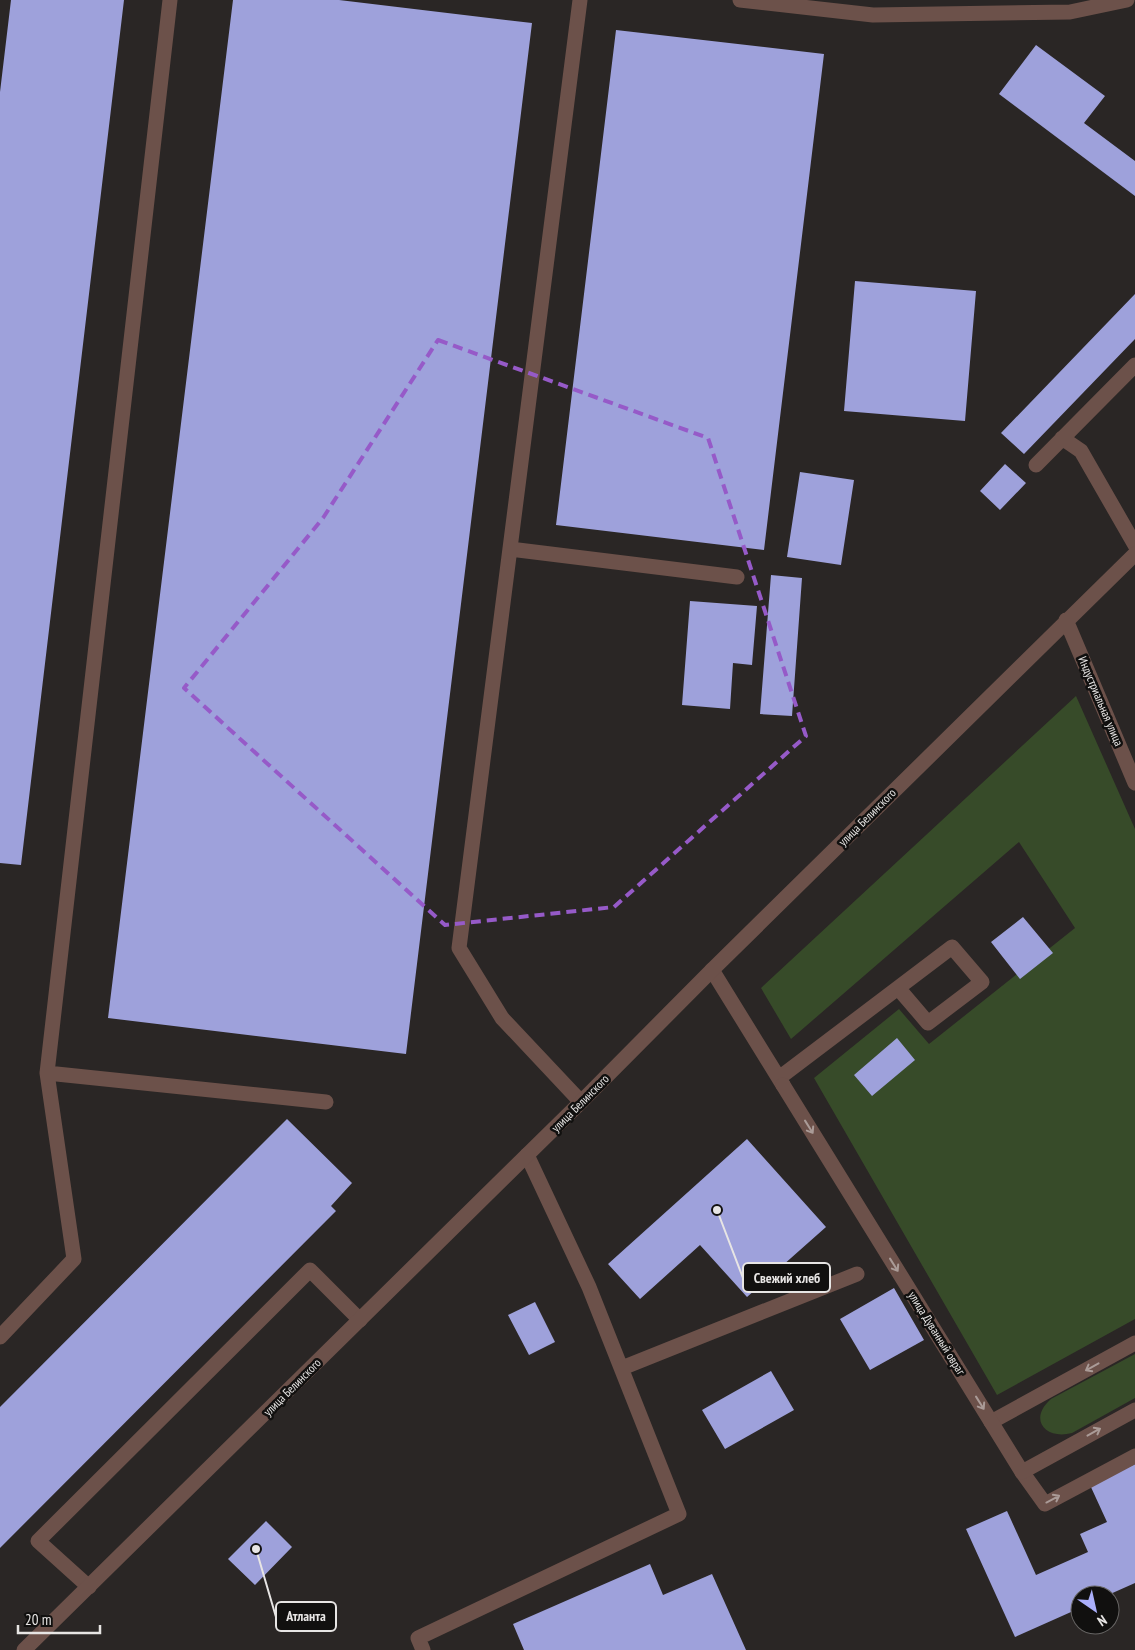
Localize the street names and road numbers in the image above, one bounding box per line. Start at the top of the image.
street label: Индустриальная улица [1075,654,1127,748]
street label: улица Белинского [835,785,899,849]
street label: улица Белинского [548,1071,612,1135]
street label: улица Дуванный овраг [905,1288,969,1378]
street label: улица Белинского [260,1355,324,1419]

